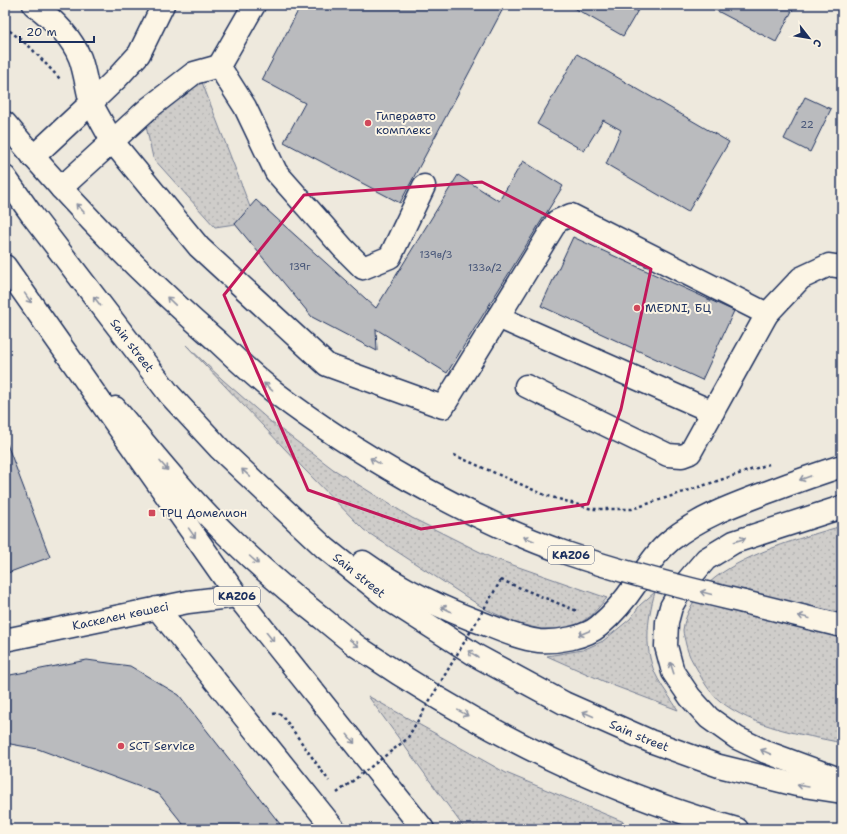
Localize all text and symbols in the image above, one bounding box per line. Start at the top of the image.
scale bar [20,18,94,44]
north arrow [789,18,829,58]
text: 20 m [26,24,57,40]
text: С [809,36,825,50]
place label: Гиперавто комплекс [376,108,436,138]
marker: Гиперавто комплекс [363,118,373,128]
house number: 22 [800,118,814,131]
one-way arrow [75,203,85,213]
house number: 139в/3 [420,248,452,261]
house number: 139г [289,260,311,273]
house number: 133а/2 [468,261,502,274]
one-way arrow [24,292,32,303]
one-way arrow [93,295,102,306]
one-way arrow [166,296,176,305]
place label: MEDNI, БЦ [645,300,711,316]
marker: MEDNI, БЦ [632,303,642,313]
street label: Sain street [106,316,158,375]
one-way arrow [263,382,274,391]
one-way arrow [369,456,381,464]
one-way arrow [160,461,169,471]
one-way arrow [241,468,251,478]
one-way arrow [800,475,812,483]
place label: ТРЦ Домелион [160,505,247,521]
marker: ТРЦ Домелион [147,508,157,518]
one-way arrow [188,527,196,538]
one-way arrow [523,534,535,542]
one-way arrow [733,536,745,544]
road number: KАZ06 [548,546,594,564]
street label: Sain street [329,549,389,601]
one-way arrow [249,555,259,565]
road number: KАZ06 [214,587,260,605]
one-way arrow [700,589,713,596]
street label: Каскелен көшесі [71,598,170,634]
one-way arrow [441,605,453,612]
one-way arrow [798,613,811,620]
one-way arrow [578,630,590,638]
one-way arrow [265,632,274,643]
one-way arrow [348,639,359,648]
one-way arrow [467,649,479,657]
one-way arrow [668,661,675,674]
one-way arrow [457,709,469,717]
one-way arrow [582,710,594,717]
street label: Sain street [607,716,671,755]
one-way arrow [346,733,355,744]
place label: SCT Service [129,738,195,754]
marker: SCT Service [116,741,126,751]
one-way arrow [760,748,772,755]
one-way arrow [797,782,810,790]

